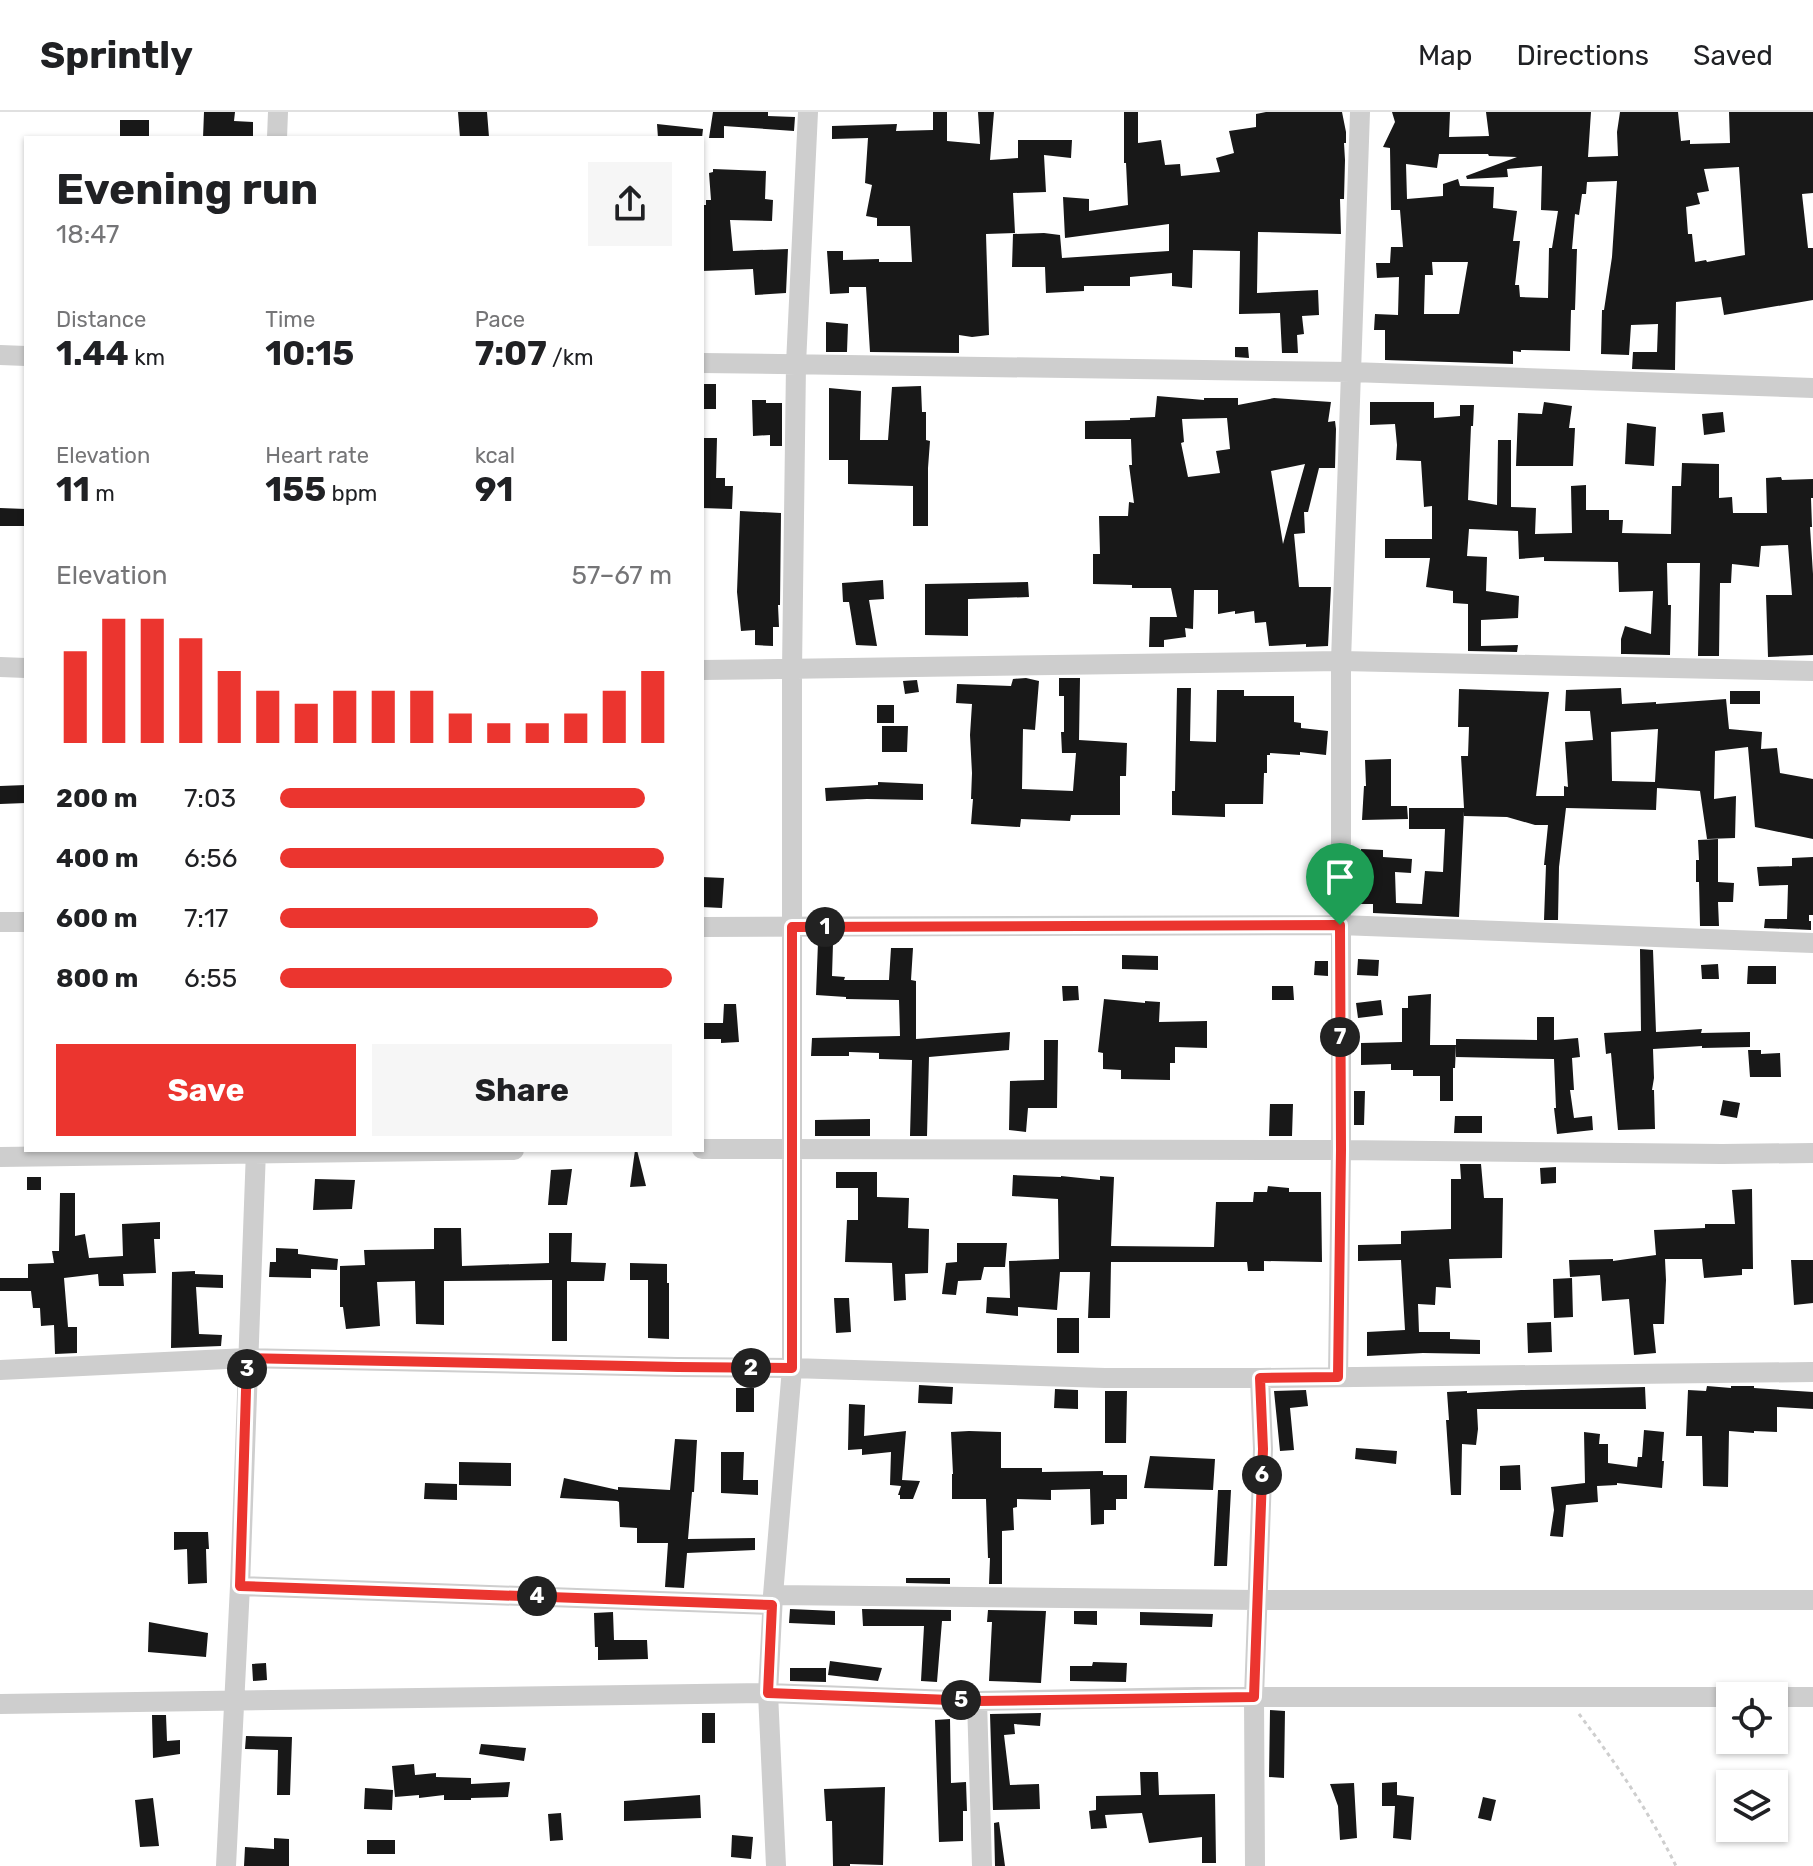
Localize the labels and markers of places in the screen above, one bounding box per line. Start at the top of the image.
pin [1306,843,1374,925]
pin: 1 [805,907,845,947]
pin: 7 [1320,1017,1360,1057]
pin: 2 [731,1348,771,1388]
pin: 3 [227,1349,267,1389]
pin: 6 [1242,1455,1282,1495]
pin: 4 [517,1576,557,1616]
pin: 5 [941,1680,981,1720]

